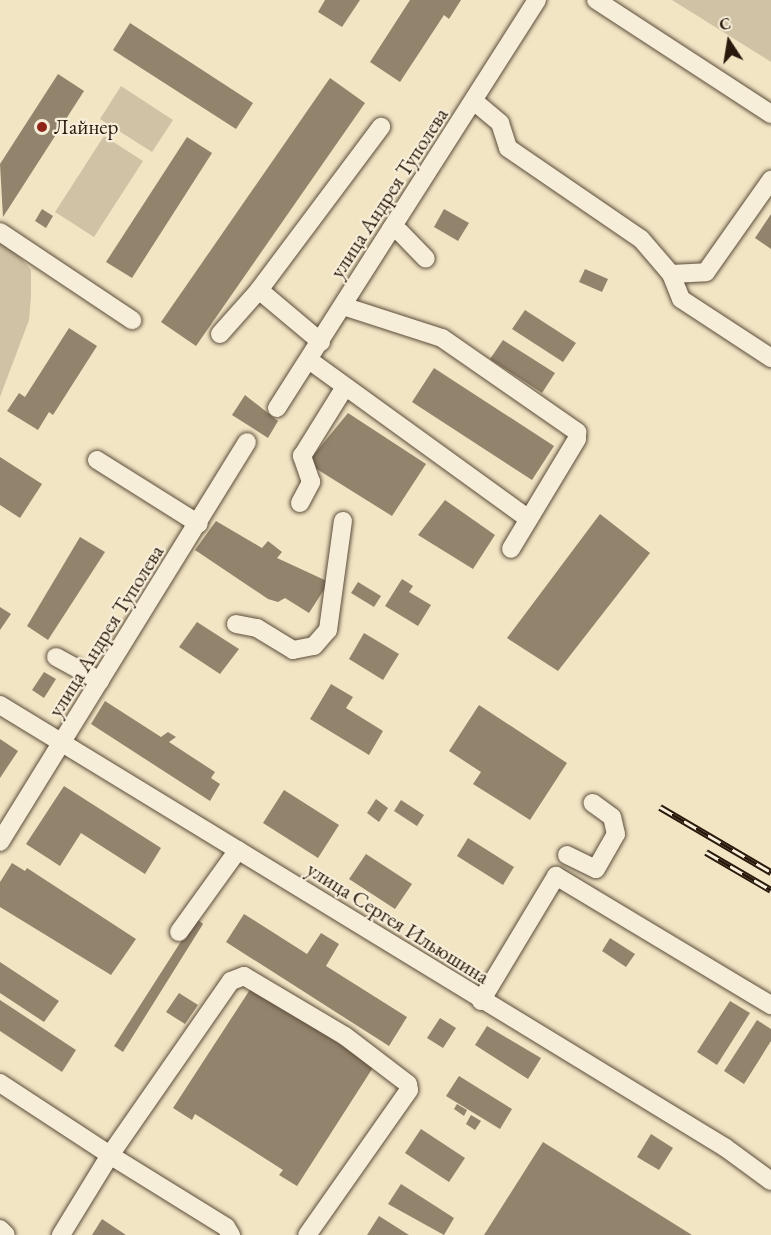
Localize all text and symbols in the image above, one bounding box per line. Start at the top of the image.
north arrow [699,12,759,72]
text: С [717,12,733,35]
street label: улица Андрея Туполева [324,103,454,283]
place label: Лайнер [54,114,118,140]
marker: Лайнер [35,120,49,134]
street label: улица Андрея Туполева [43,540,169,722]
street label: улица Сергея Ильюшина [302,857,494,989]

